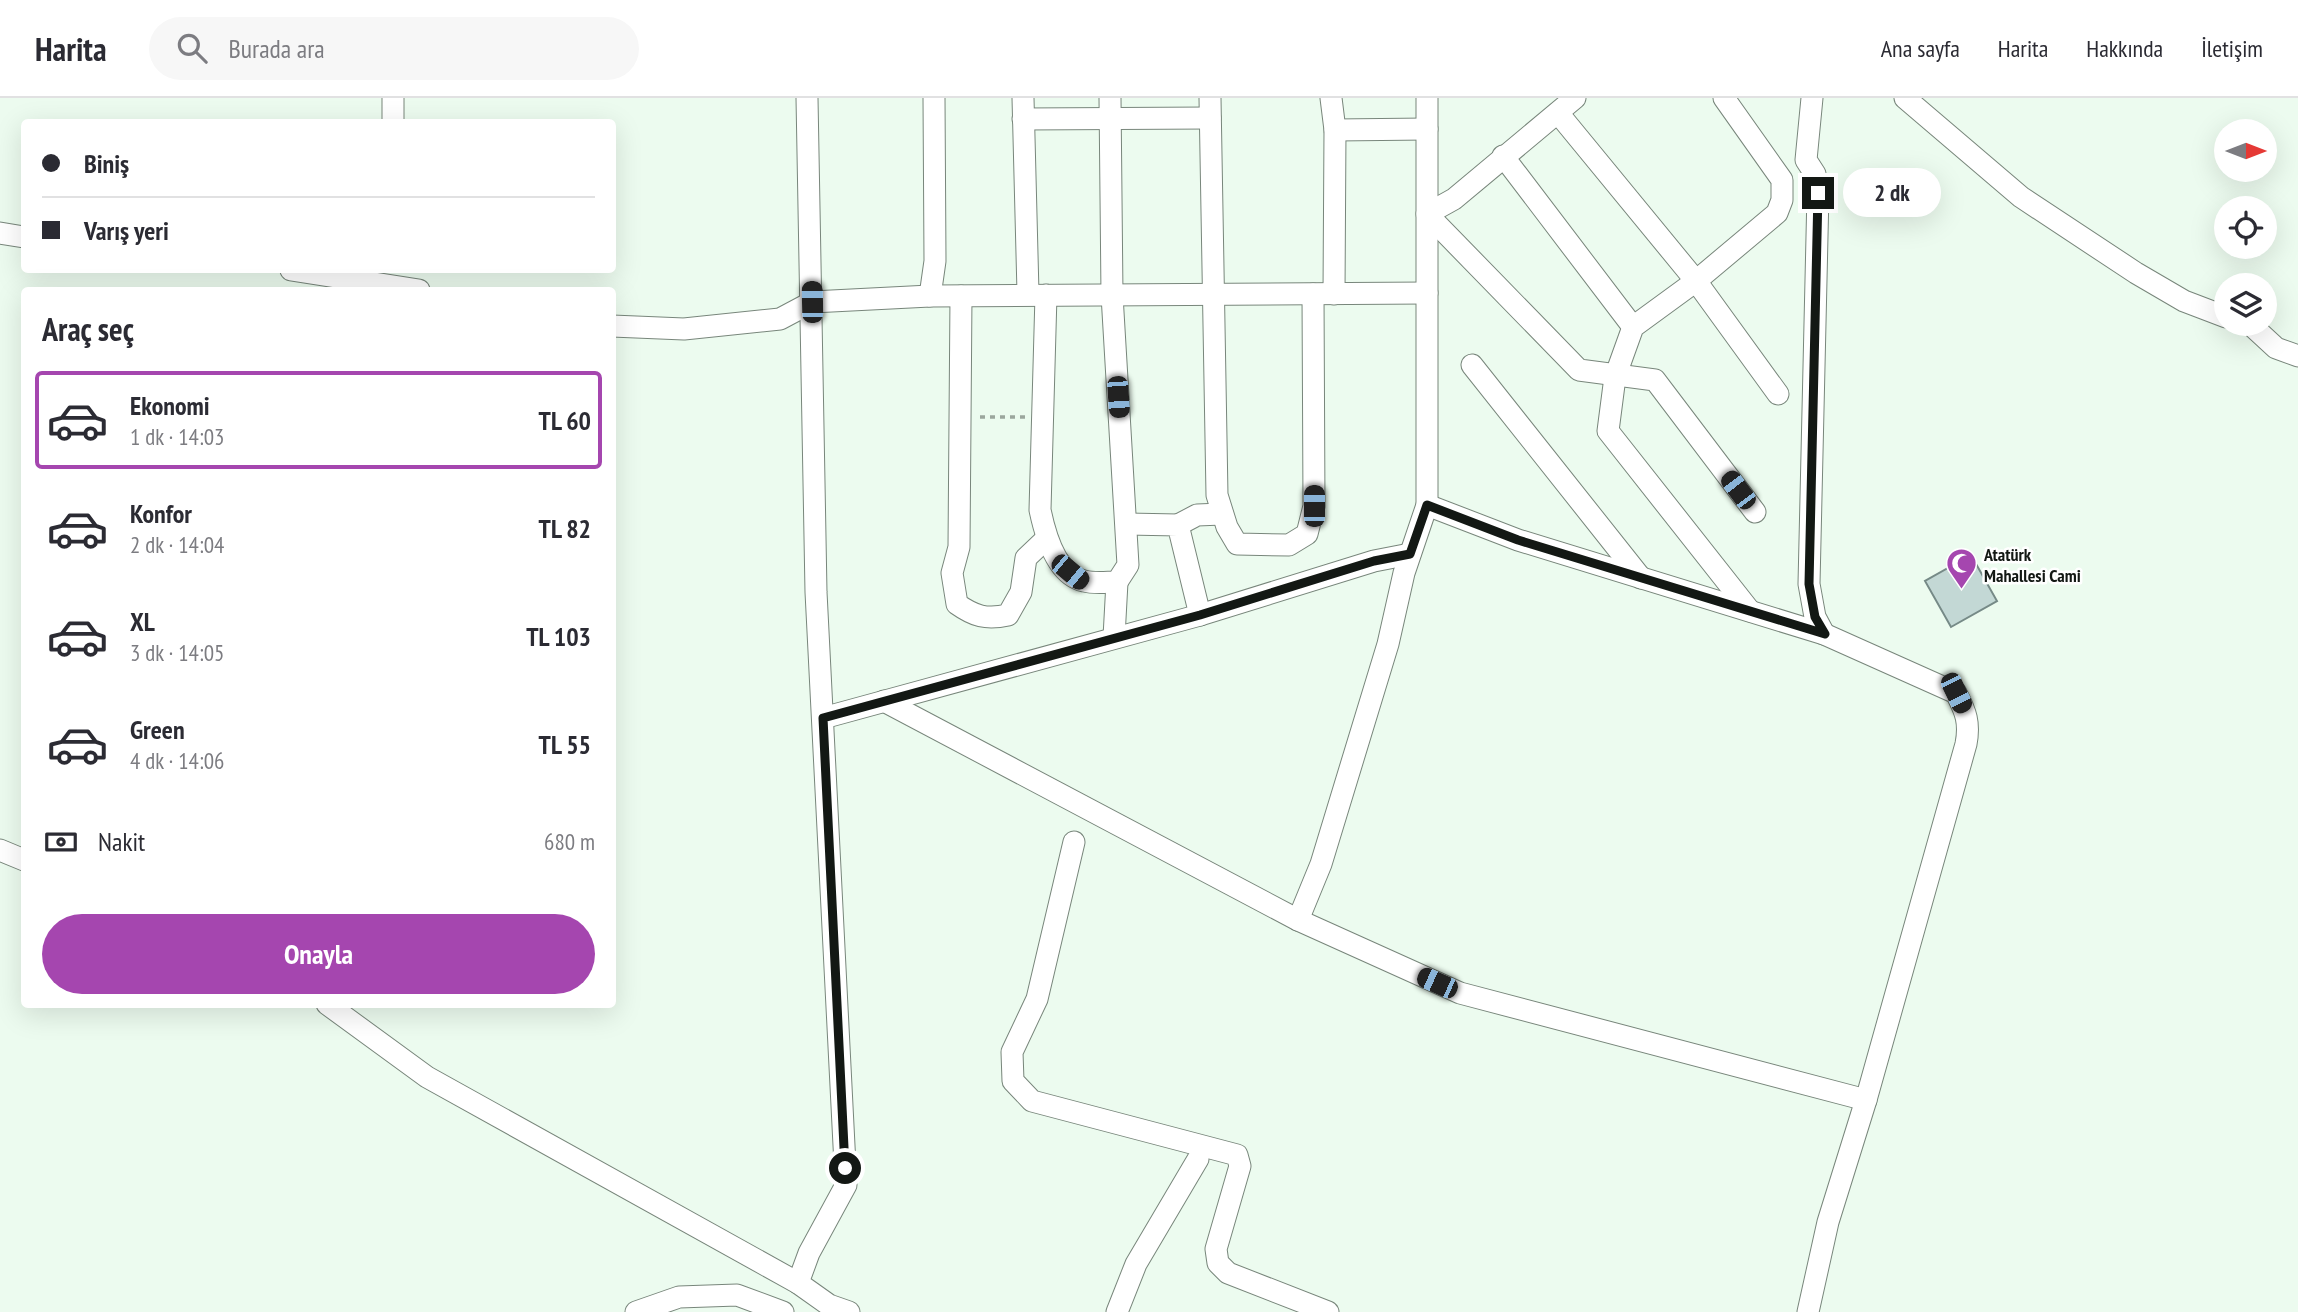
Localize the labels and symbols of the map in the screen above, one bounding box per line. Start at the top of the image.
north arrow [2214,119,2277,182]
callout: 2 dk [1842,168,1940,217]
route end [1802,177,1834,209]
car [802,281,823,323]
car [1107,375,1130,419]
car [1717,467,1760,513]
car [1304,485,1325,527]
place label: Atatürk Mahallesi Cami [1983,543,2081,587]
mosque icon: Atatürk Mahallesi Cami [1944,547,1978,591]
car [1048,550,1093,594]
car [1938,670,1975,716]
car [1414,965,1461,1001]
route start [829,1152,861,1184]

